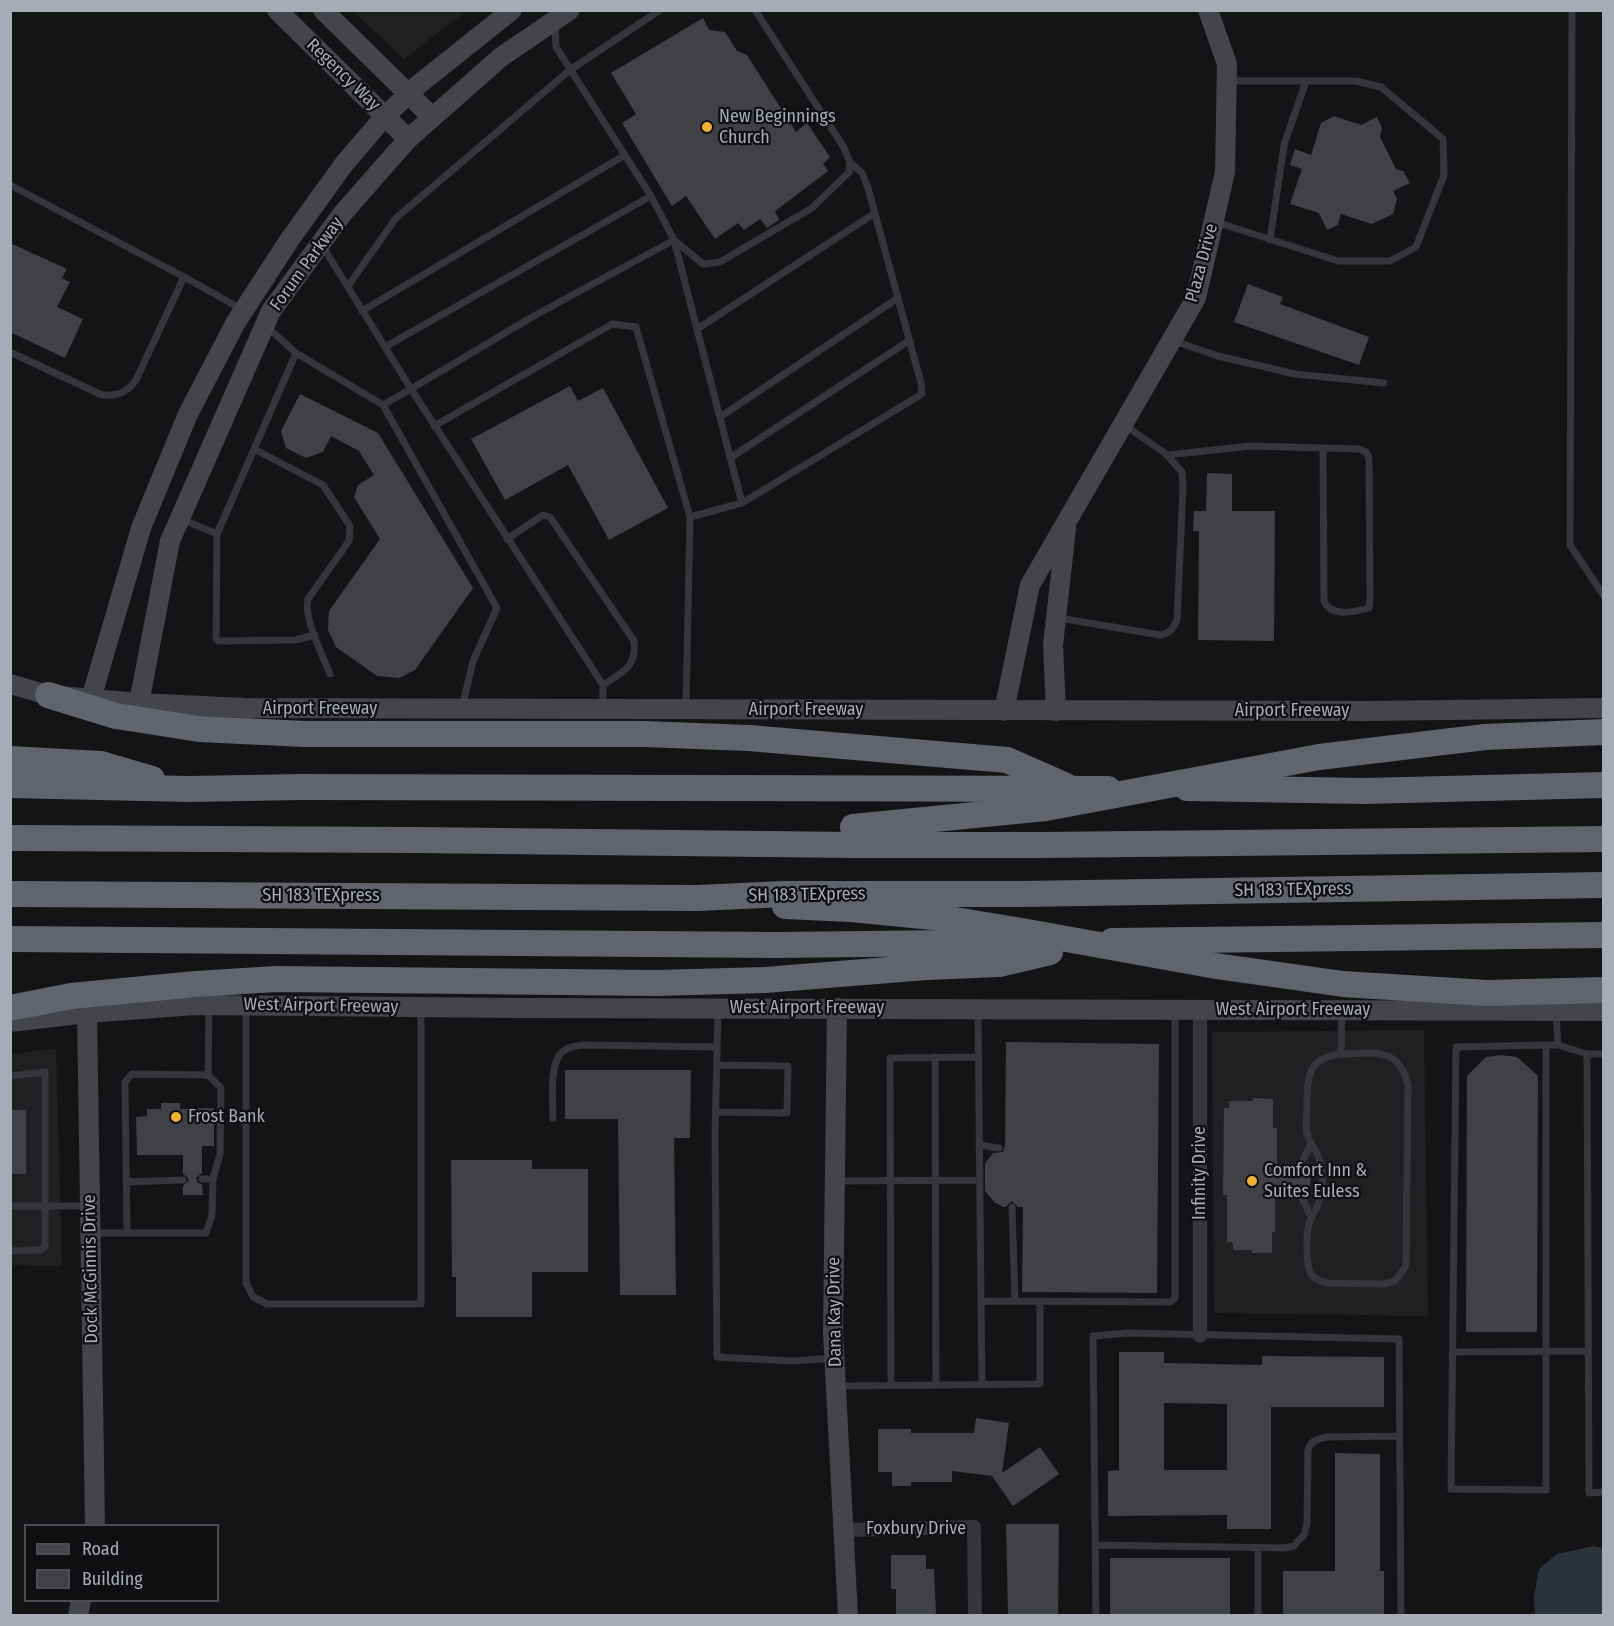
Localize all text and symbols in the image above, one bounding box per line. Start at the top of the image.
street label: Regency Way [302,34,384,116]
place label: New Beginnings Church [719,106,836,148]
marker: New Beginnings Church [700,120,714,134]
street label: Forum Parkway [266,213,348,315]
street label: Plaza Drive [1181,221,1223,305]
street label: Airport Freeway [263,698,377,720]
street label: Airport Freeway [749,699,863,721]
street label: Airport Freeway [1235,700,1349,722]
street label: SH 183 TEXpress [1234,878,1352,902]
street label: SH 183 TEXpress [748,883,866,907]
street label: SH 183 TEXpress [262,885,380,907]
street label: West Airport Freeway [243,994,399,1018]
street label: West Airport Freeway [730,997,884,1019]
street label: West Airport Freeway [1216,999,1370,1021]
place label: Frost Bank [188,1106,265,1128]
marker: Frost Bank [169,1110,183,1124]
street label: Infinity Drive [1189,1126,1211,1220]
place label: Comfort Inn & Suites Euless [1264,1160,1367,1202]
marker: Comfort Inn & Suites Euless [1245,1174,1259,1188]
street label: Dock McGinnis Drive [79,1194,103,1344]
street label: Dana Kay Drive [823,1257,847,1367]
street label: Foxbury Drive [866,1518,966,1540]
legend [24,1524,219,1602]
text: Road [82,1538,119,1560]
text: Building [82,1568,143,1590]

